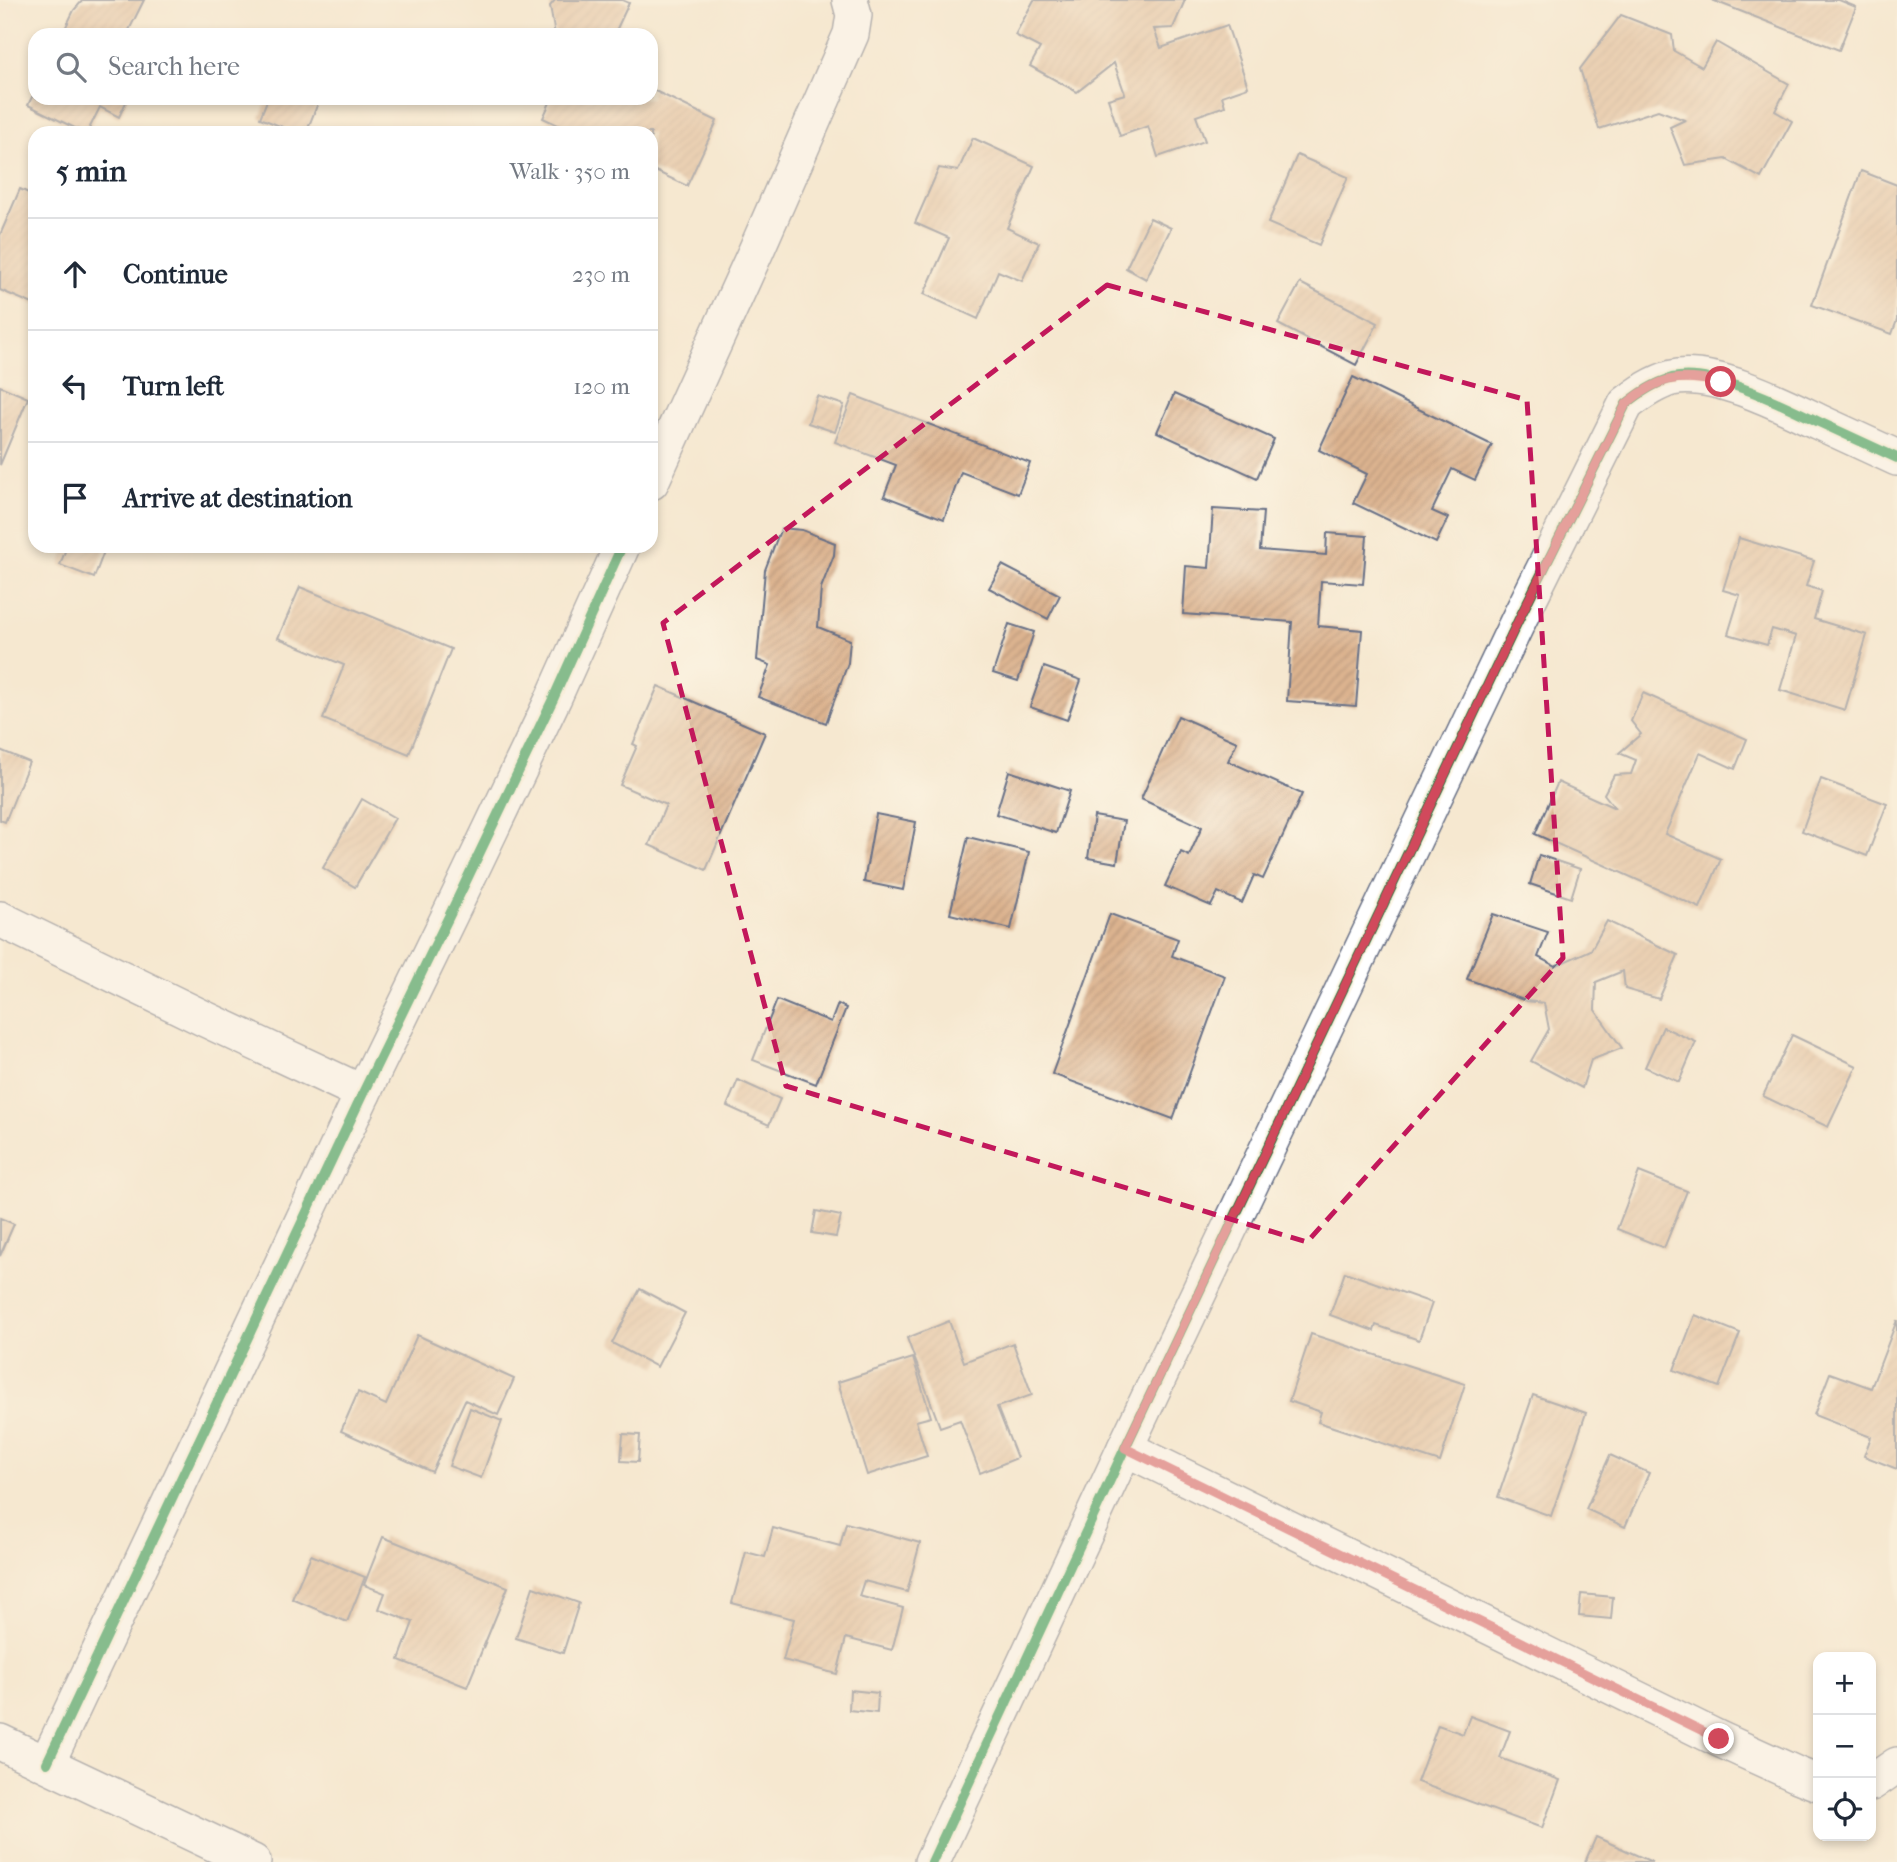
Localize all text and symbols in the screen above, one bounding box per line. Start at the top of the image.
search box [28,28,658,105]
icon: search [52,48,90,86]
text: Search here [108,51,240,82]
text: 5 min [56,154,127,189]
text: Walk · 350 m [510,158,630,185]
icon: ahead [56,255,94,293]
text: Continue [123,259,228,290]
text: 230 m [572,261,630,288]
route start [1705,366,1736,397]
icon: left [56,367,94,405]
text: Turn left [123,371,224,402]
text: 120 m [573,373,630,400]
icon: arrive [56,479,94,517]
text: Arrive at destination [123,483,353,514]
map controls [1813,1652,1876,1841]
button: + [1813,1652,1876,1715]
button: − [1813,1715,1876,1778]
route end [1703,1723,1734,1754]
button: locate [1813,1778,1876,1841]

